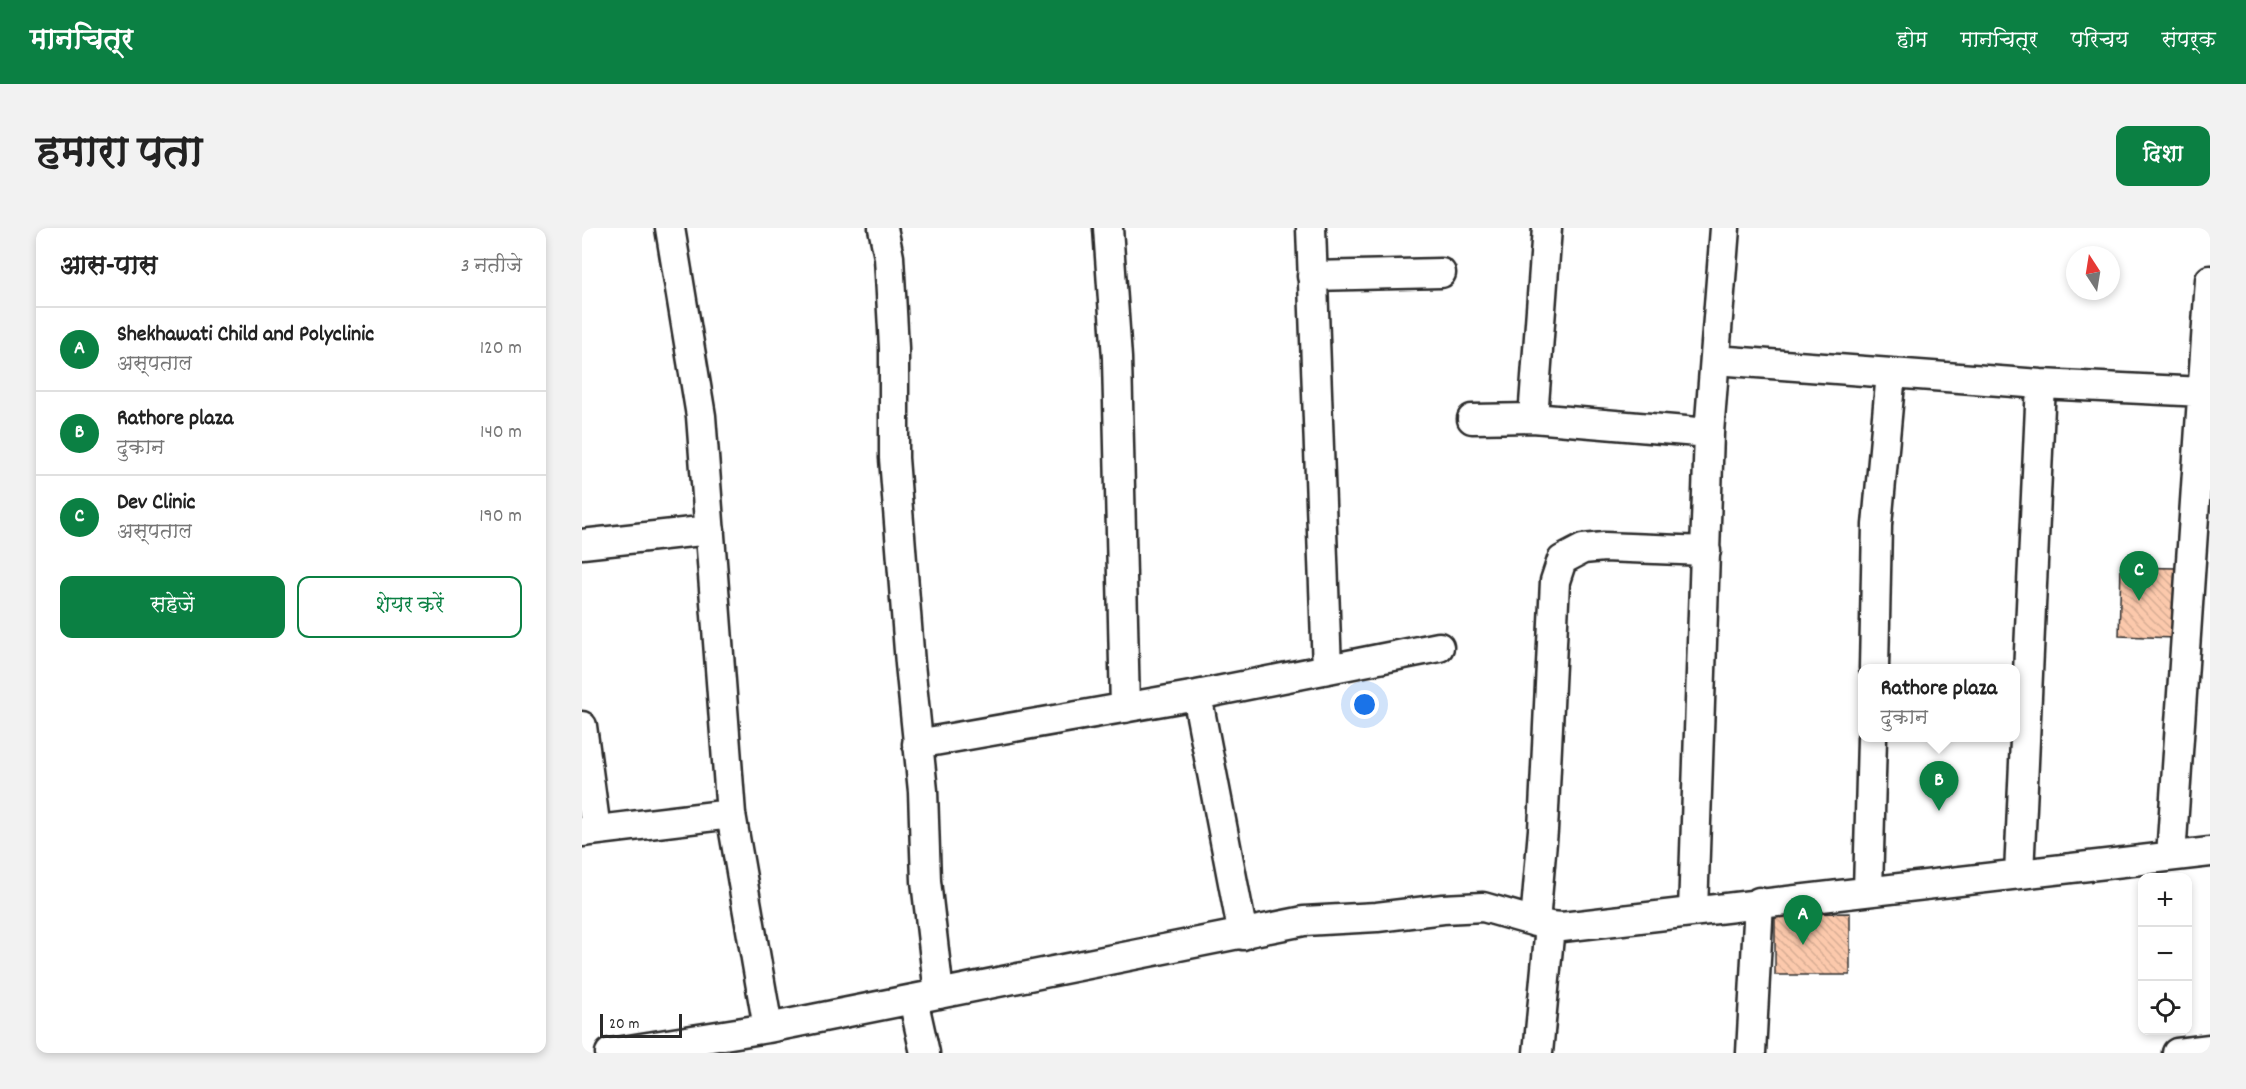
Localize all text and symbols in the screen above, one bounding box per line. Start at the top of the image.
text: मानचित्र [30,22,133,62]
text: होम [1896,27,1927,57]
text: मानचित्र [1960,27,2038,57]
text: परिचय [2071,27,2128,57]
text: संपर्क [2161,27,2216,57]
text: हमारा पता [36,126,203,186]
button: दिशा [2116,126,2210,186]
north arrow [2066,246,2120,300]
text: आस-पास [60,249,157,286]
text: 3 नतीजे [461,253,522,281]
text: Shekhawati Child and Polyclinic [117,320,374,351]
text: A [74,335,85,363]
text: 120 m [480,335,522,363]
text: अस्पताल [117,351,192,379]
text: Rathore plaza [117,404,233,435]
text: B [75,419,84,447]
text: 140 m [480,419,522,447]
text: दुकान [117,435,164,463]
text: Dev Clinic [117,488,195,519]
text: C [75,503,84,531]
text: 190 m [479,503,522,531]
text: अस्पताल [117,519,192,547]
pin: C [2120,552,2158,601]
button: सहेजें [60,576,285,638]
button: शेयर करें [297,576,522,638]
popup [1858,664,2020,742]
text: Rathore plaza [1881,674,1997,705]
your location [1350,690,1379,719]
text: दुकान [1881,705,1928,733]
pin: B [1920,762,1958,811]
map controls [2138,873,2192,1035]
button: + [2138,873,2192,927]
pin: A [1784,896,1822,945]
button: − [2138,927,2192,981]
button: locate [2138,981,2192,1035]
scale bar [600,1011,682,1038]
text: 20 m [609,1013,639,1036]

